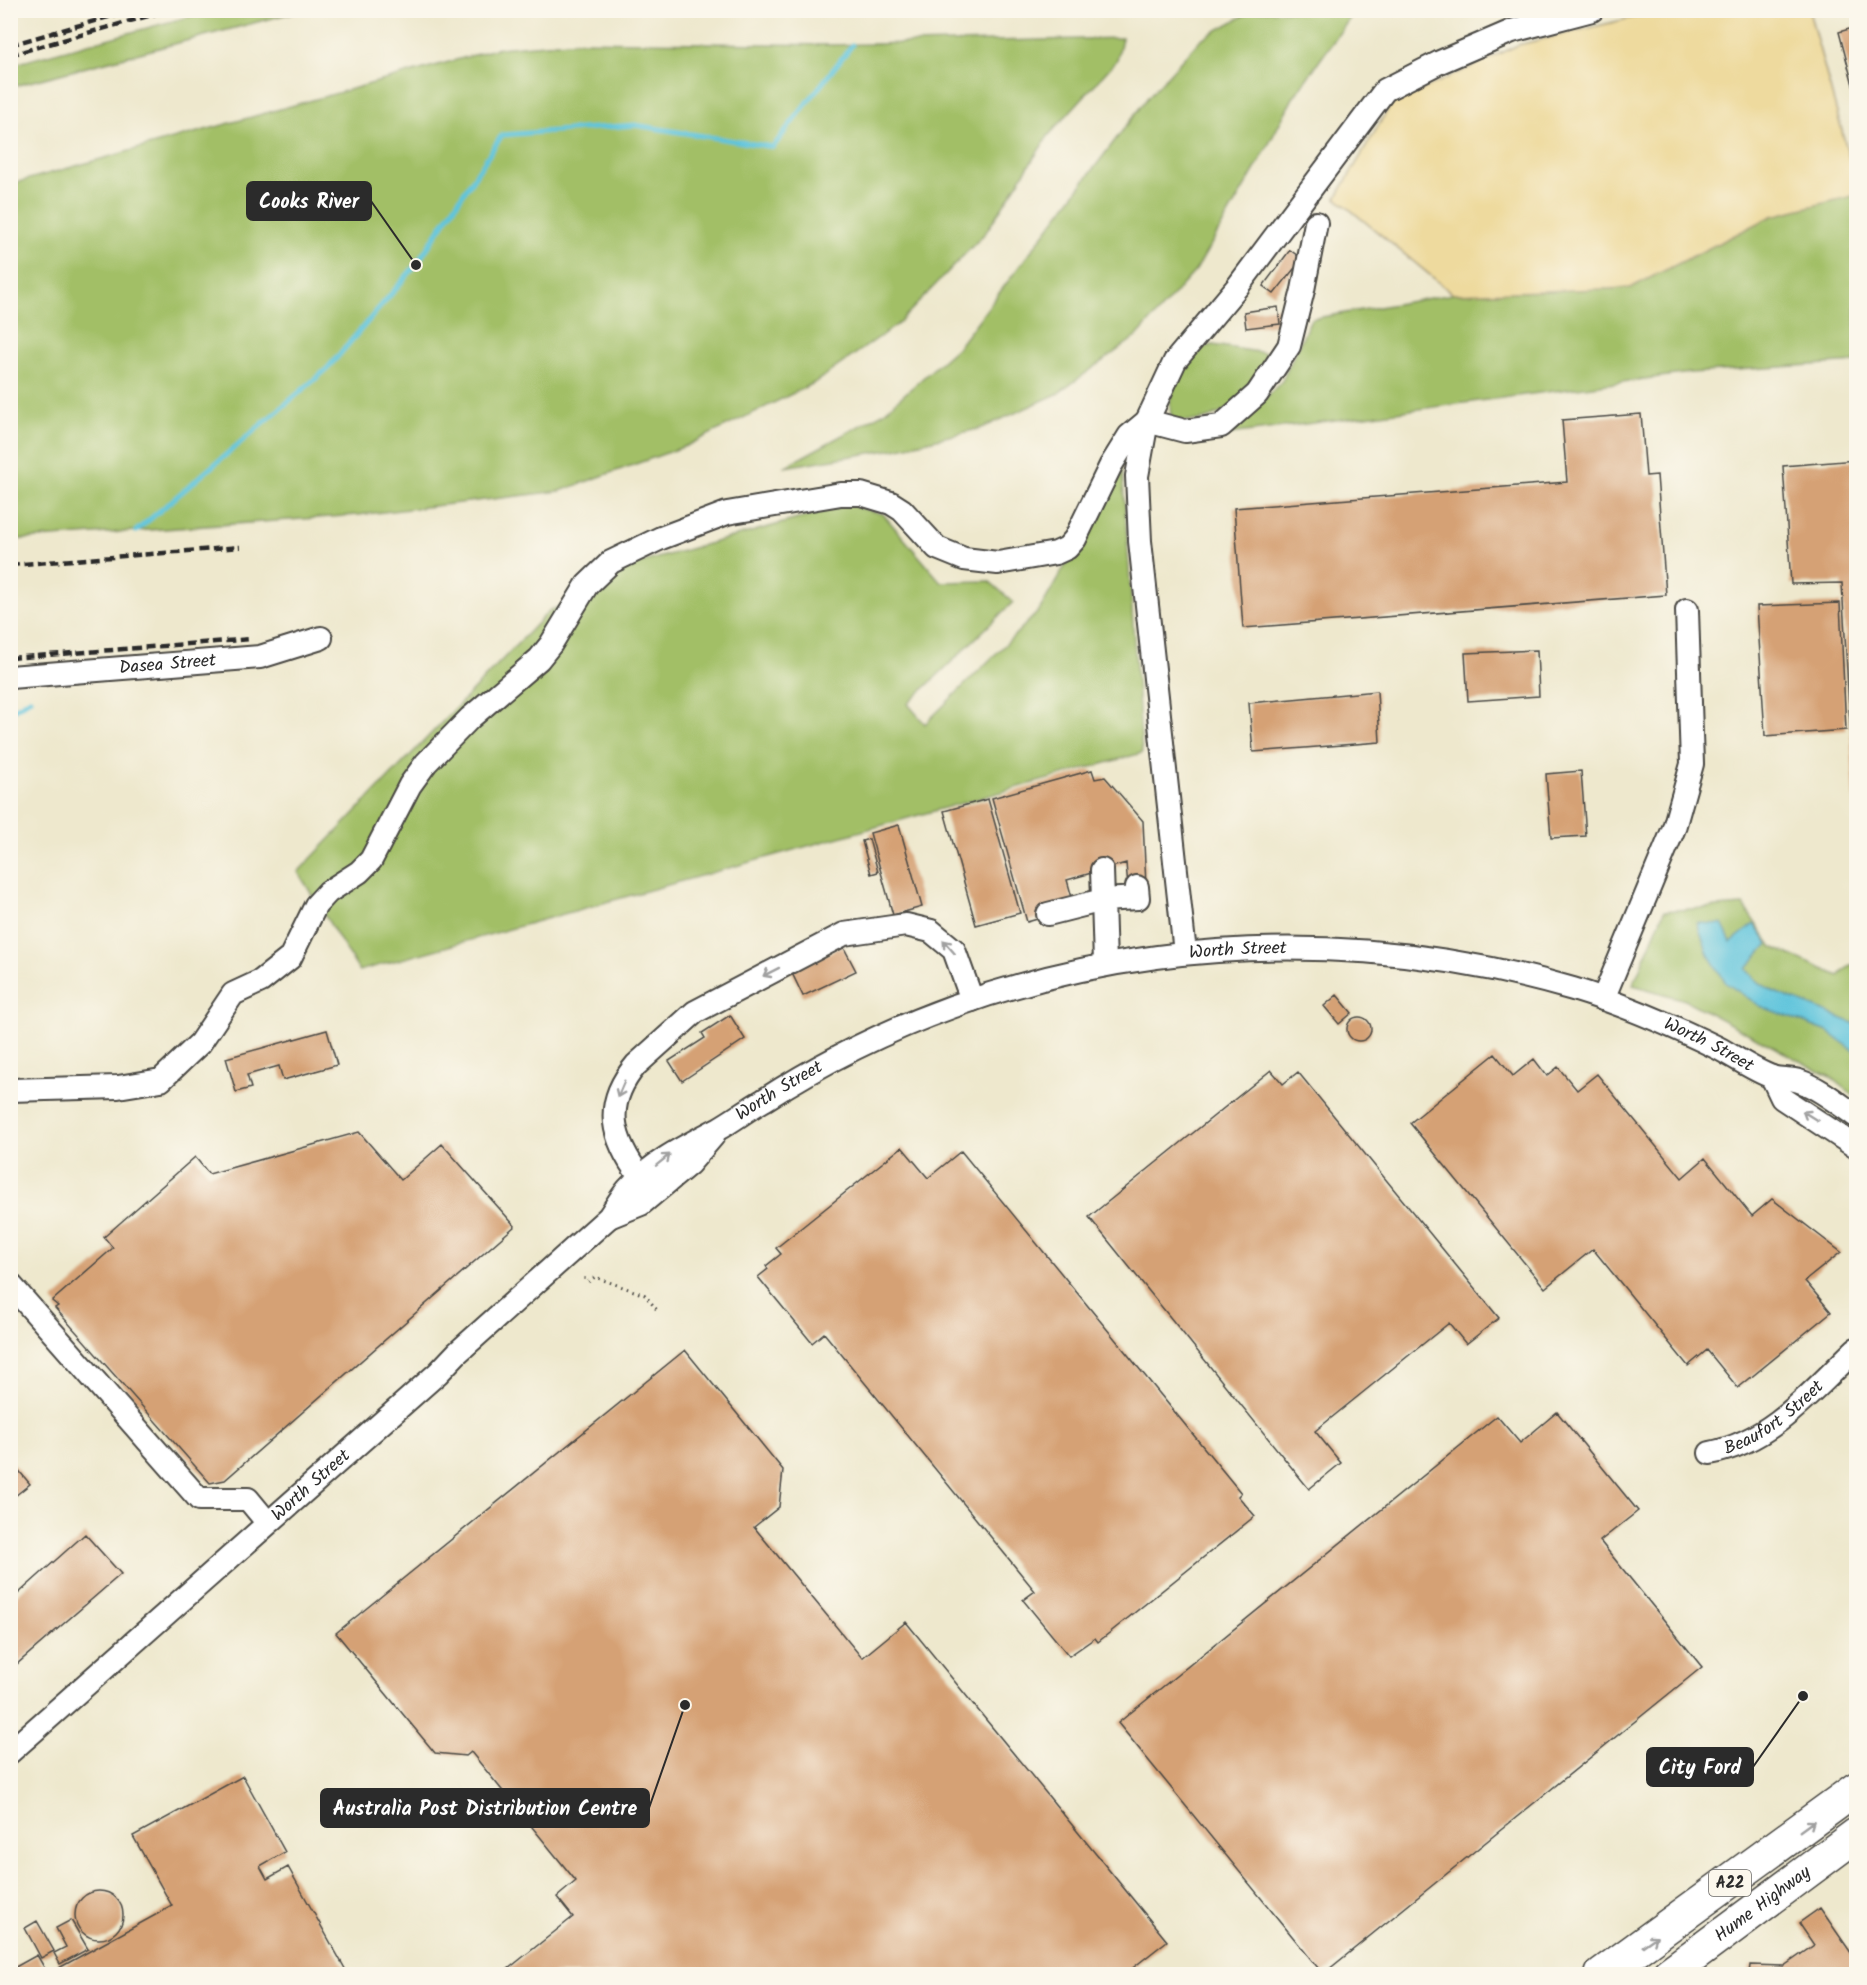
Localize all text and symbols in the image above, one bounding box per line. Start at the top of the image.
callout: Cooks River [247,182,371,220]
text: Cooks River [259,187,360,219]
street label: Dasea Street [118,646,218,683]
street label: Worth Street [1188,934,1288,968]
one-way arrow [943,939,957,955]
one-way arrow [763,967,781,978]
street label: Worth Street [1659,1010,1760,1081]
street label: Worth Street [730,1053,829,1129]
one-way arrow [615,1080,626,1098]
one-way arrow [1802,1109,1819,1121]
one-way arrow [655,1153,671,1166]
street label: Beaufort Street [1720,1373,1832,1463]
street label: Worth Street [265,1442,358,1529]
callout: City Ford [1647,1748,1753,1786]
text: City Ford [1659,1753,1743,1785]
callout: Australia Post Distribution Centre [321,1789,649,1827]
text: Australia Post Distribution Centre [333,1794,637,1826]
one-way arrow [1799,1820,1815,1832]
street label: Hume Highway [1709,1858,1818,1950]
road number: A22 [1709,1870,1751,1896]
one-way arrow [1641,1935,1657,1947]

